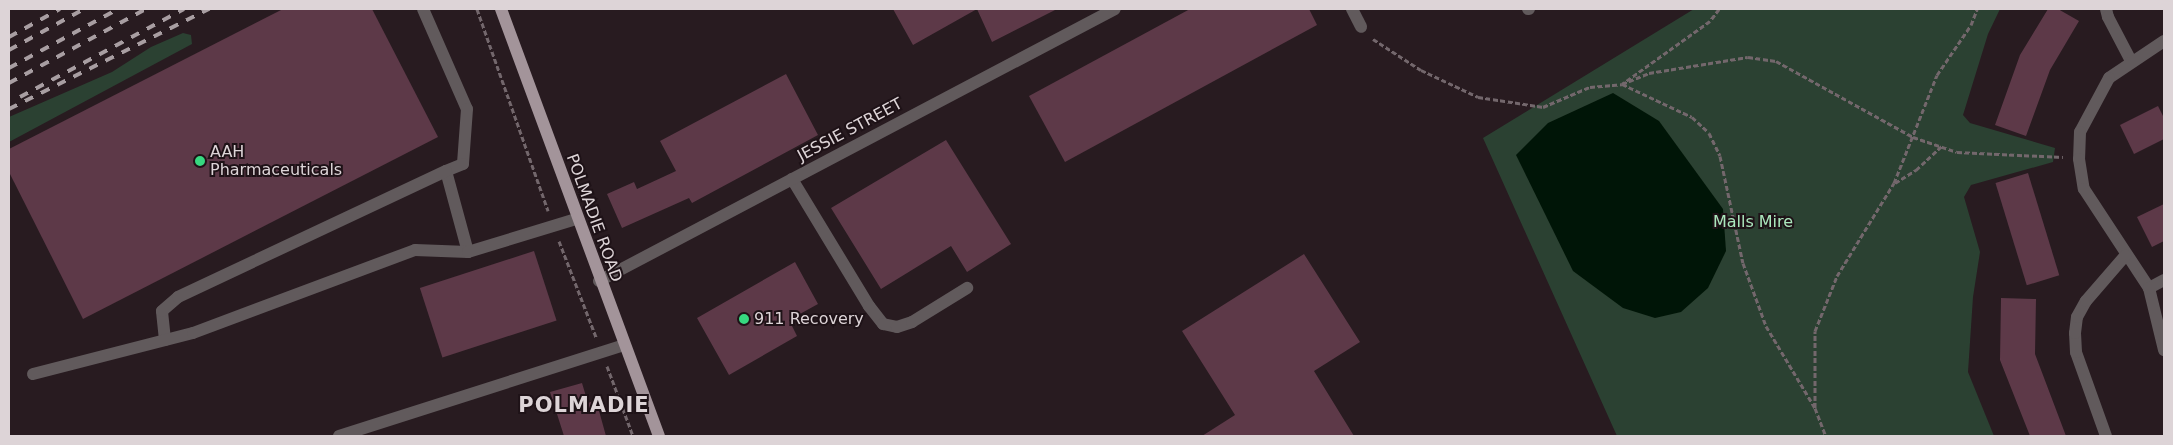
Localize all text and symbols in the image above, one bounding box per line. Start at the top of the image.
street label: JESSIE STREET [794,94,906,166]
place label: AAH Pharmaceuticals [210,142,342,180]
street label: POLMADIE ROAD [562,151,626,285]
marker: AAH Pharmaceuticals [194,155,206,167]
park label: Malls Mire [1713,212,1793,232]
place label: 911 Recovery [754,309,864,329]
marker: 911 Recovery [738,313,750,325]
district label: POLMADIE [517,392,651,418]

